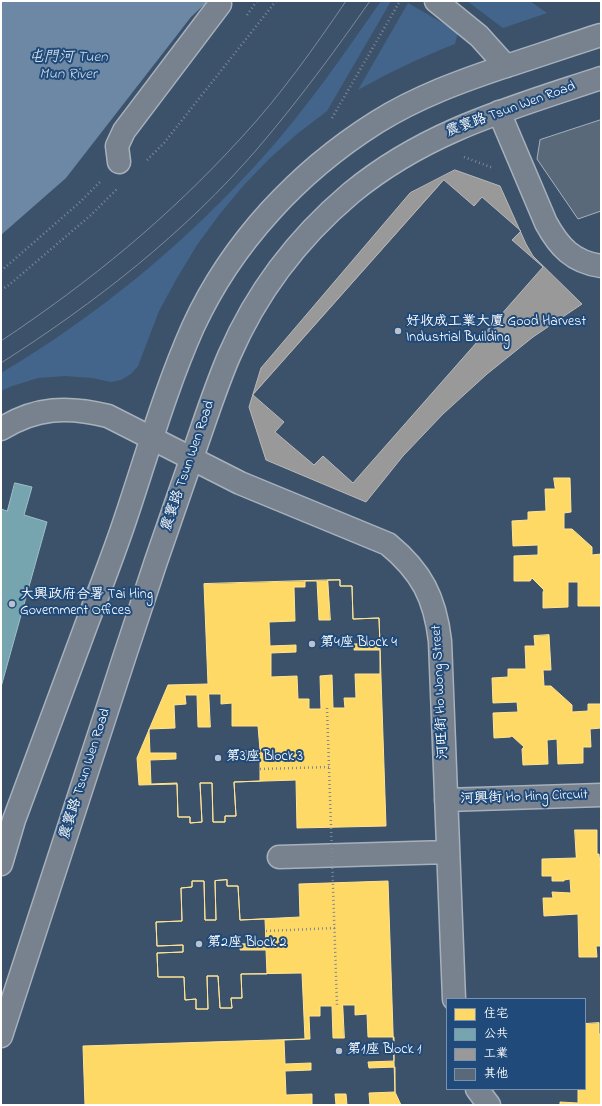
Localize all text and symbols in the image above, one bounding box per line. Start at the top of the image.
water label: 屯門河 Tuen Mun River [28,50,108,85]
street label: 震寰路 Tsun Wen Road [444,79,578,141]
place label: 好收成工業大廈 Good Harvest Industrial Building [406,315,586,348]
marker: 好收成工業大廈 Good Harvest Industrial Building [393,326,403,336]
street label: 震寰路 Tsun Wen Road [159,399,219,533]
place label: 大興政府合署 Tai Hing Government Offices [20,588,153,620]
marker: 大興政府合署 Tai Hing Government Offices [7,599,17,609]
street label: 河旺街 Ho Wong Street [429,624,453,760]
place label: 第4座 Block 4 [320,636,397,652]
marker: 第4座 Block 4 [307,639,317,649]
street label: 震寰路 Tsun Wen Road [57,707,115,841]
place label: 第3座 Block 3 [226,750,303,766]
marker: 第3座 Block 3 [213,753,223,763]
street label: 河興街 Ho Hing Circuit [460,787,588,809]
place label: 第2座 Block 2 [207,936,286,952]
marker: 第2座 Block 2 [194,939,204,949]
legend [446,998,586,1090]
text: 住宅 [484,1005,508,1023]
text: 公共 [484,1025,508,1043]
place label: 第1座 Block 1 [347,1043,421,1059]
text: 工業 [484,1045,508,1063]
marker: 第1座 Block 1 [334,1046,344,1056]
text: 其他 [484,1065,508,1083]

